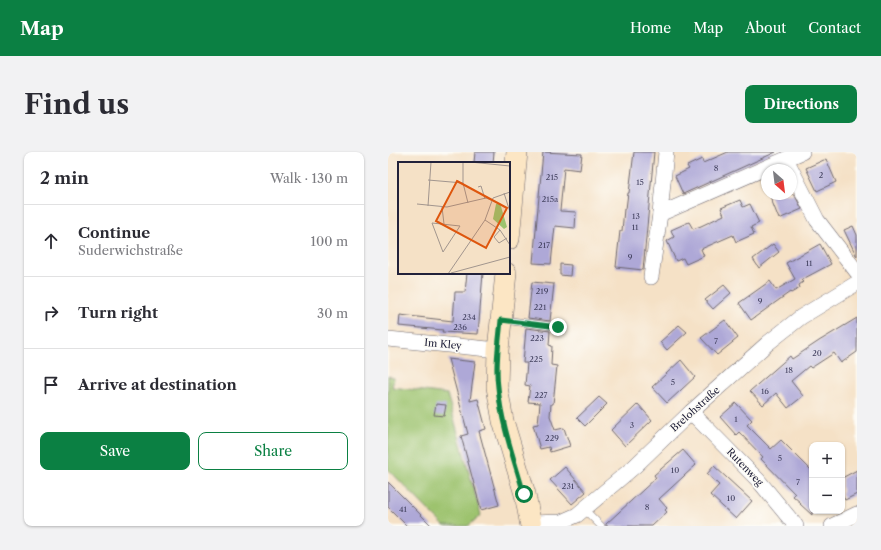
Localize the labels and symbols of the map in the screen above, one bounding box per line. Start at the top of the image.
inset map [398,162,510,274]
house number: 8 [714,163,719,173]
north arrow [761,164,797,200]
house number: 2 [819,170,824,180]
house number: 215 [546,172,558,182]
house number: 15 [636,177,644,187]
house number: 215a [542,194,559,204]
house number: 13 [632,211,640,221]
house number: 11 [632,222,639,232]
house number: 217 [538,240,550,250]
house number: 9 [628,252,633,262]
house number: 11 [806,258,813,268]
house number: 219 [536,286,549,296]
house number: 9 [758,296,763,306]
house number: 221 [534,302,547,312]
house number: 234 [462,312,476,322]
route end [549,318,567,336]
house number: 236 [453,322,467,332]
house number: 223 [530,333,544,343]
street label: Im Kley [424,336,463,352]
house number: 7 [714,336,718,346]
house number: 20 [812,348,822,358]
house number: 225 [529,354,543,364]
house number: 18 [785,365,793,375]
house number: 5 [671,377,675,387]
street label: Brelohstraße [668,383,723,435]
house number: 16 [761,386,769,396]
house number: 227 [534,390,548,400]
house number: 1 [734,414,738,424]
house number: 3 [630,420,634,430]
house number: 229 [545,433,559,443]
street label: Rutenweg [724,445,767,489]
house number: 5 [778,453,782,463]
house number: 10 [671,465,679,475]
house number: 7 [796,477,800,487]
house number: 231 [562,481,575,491]
route start [515,485,533,503]
house number: 10 [727,493,735,503]
house number: 8 [645,502,650,512]
house number: 41 [399,504,408,514]

